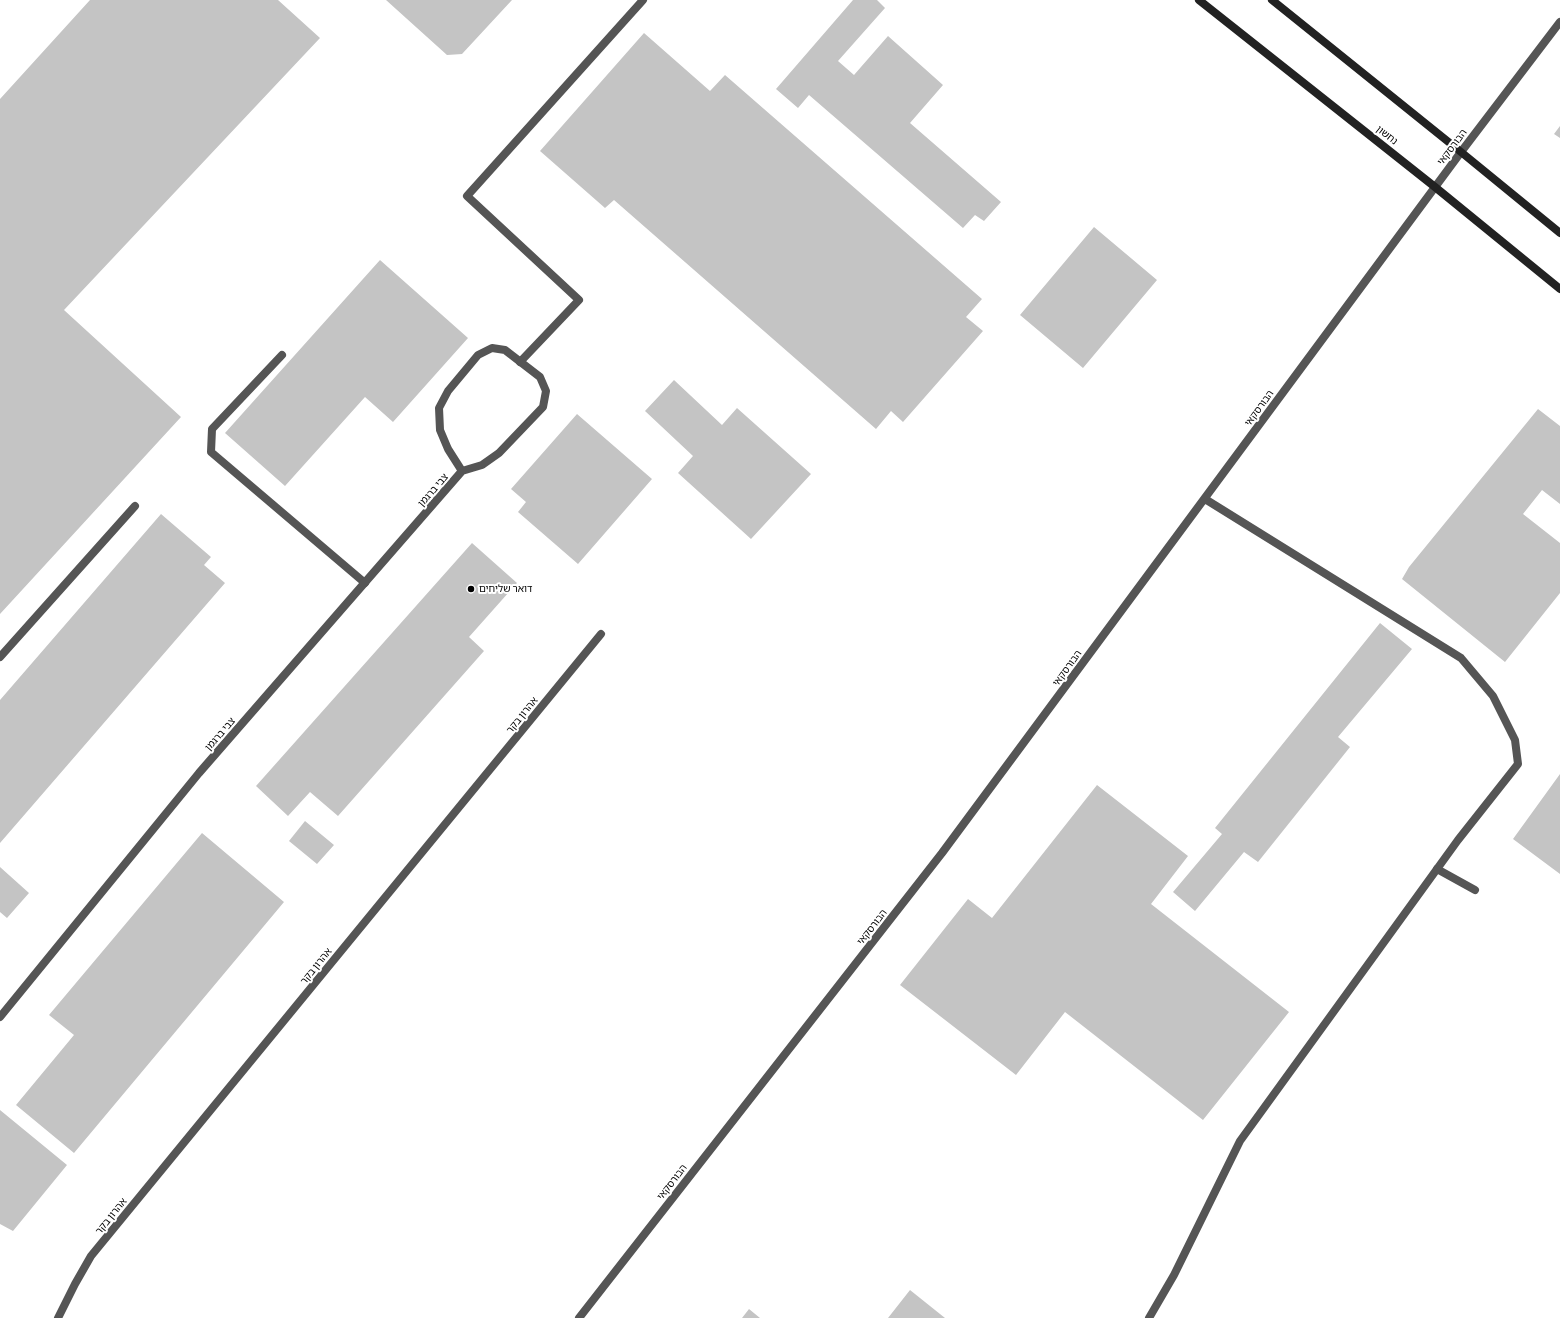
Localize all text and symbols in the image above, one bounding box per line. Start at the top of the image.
street label: נחשון [1374,123,1400,147]
street label: הבורסקאי [1435,127,1469,167]
street label: הבורסקאי [1242,388,1276,428]
street label: צבי ברגמן [415,471,451,509]
place label: דואר שליחים [479,583,532,595]
marker: דואר שליחים [466,584,476,594]
street label: הבורסקאי [1050,648,1084,688]
street label: אהרון בקר [504,694,540,736]
street label: צבי ברגמן [202,715,238,753]
street label: הבורסקאי [854,907,890,947]
street label: אהרון בקר [298,945,334,987]
street label: הבורסקאי [654,1162,690,1202]
street label: אהרון בקר [93,1195,129,1237]

